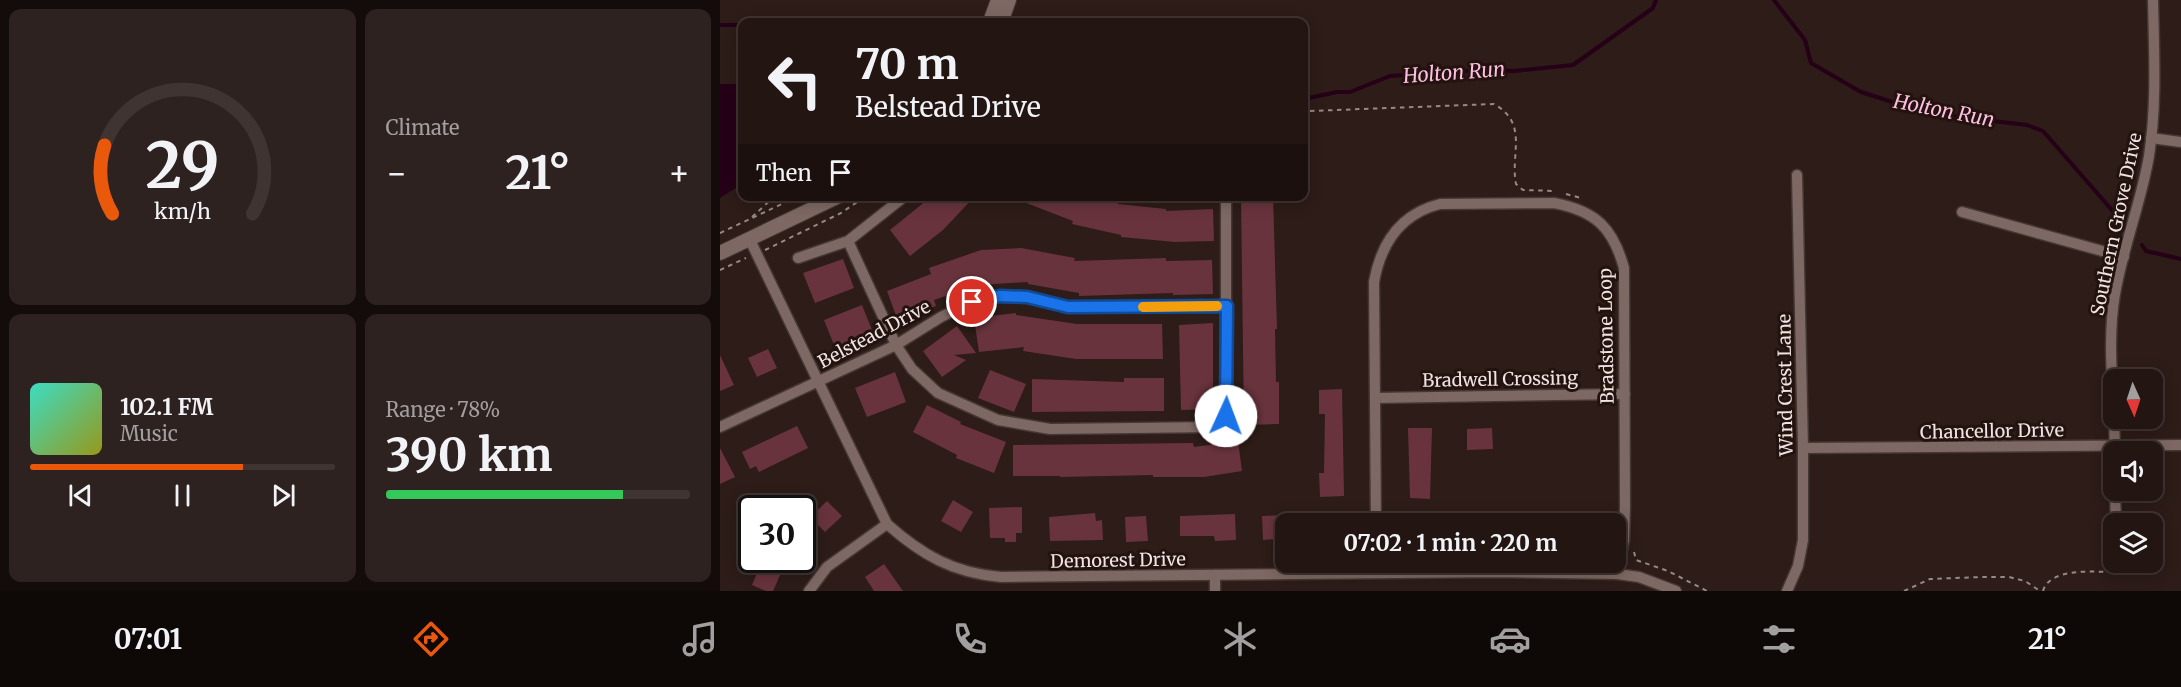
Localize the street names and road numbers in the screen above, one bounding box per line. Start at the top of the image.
street label: Southern Grove Drive [2085,131,2147,317]
street label: Bradstone Loop [1593,268,1619,404]
street label: Belstead Drive [814,295,934,373]
street label: Wind Crest Lane [1772,314,1798,457]
street label: Bradwell Crossing [1422,366,1578,392]
street label: Chancellor Drive [1920,418,2064,444]
street label: Demorest Drive [1050,547,1186,573]

